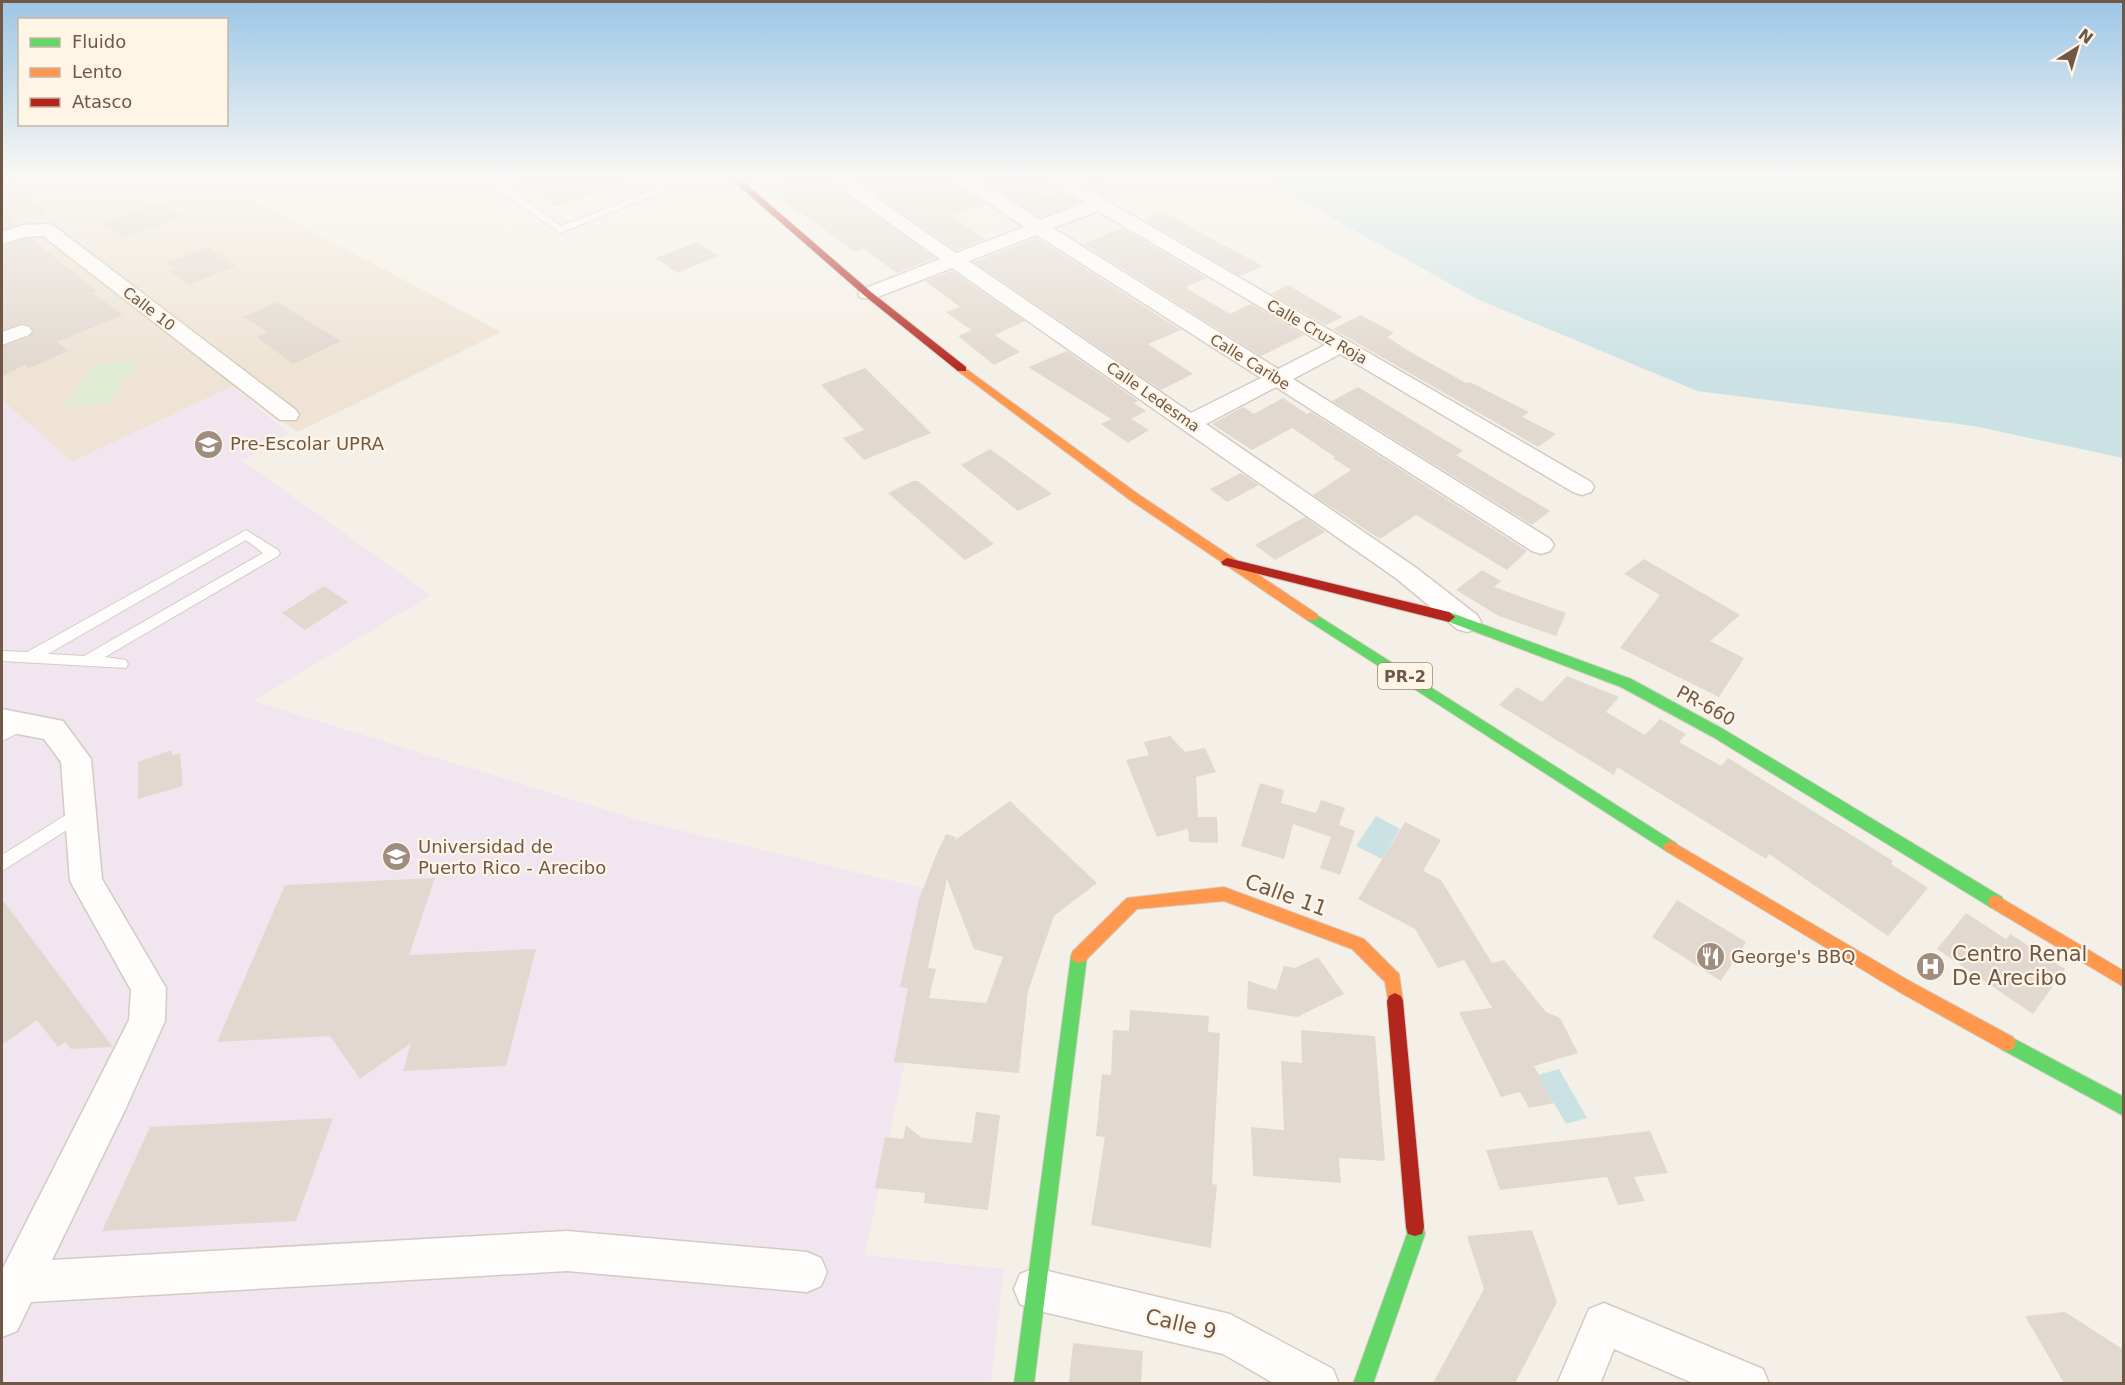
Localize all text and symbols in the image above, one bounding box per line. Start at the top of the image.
legend [18,18,228,126]
north arrow [2047,18,2107,78]
text: N [2075,25,2097,48]
text: Fluido [72,31,126,52]
text: Lento [72,61,122,82]
text: Atasco [72,91,132,112]
street label: Calle 10 [119,283,179,335]
street label: Calle Cruz Roja [1264,296,1370,368]
street label: Calle Caribe [1207,330,1293,394]
street label: Calle Ledesma [1103,358,1203,436]
school or university icon: Pre-Escolar UPRA [193,428,225,460]
place label: Pre-Escolar UPRA [230,433,385,454]
road number: PR-2 [1378,663,1432,689]
street label: PR-660 [1673,681,1739,730]
place label: Universidad de Puerto Rico - Arecibo [418,836,606,878]
school or university icon: Universidad de Puerto Rico - Arecibo [381,841,413,873]
street label: Calle 11 [1242,869,1330,921]
restaurant icon: George's BBQ [1694,941,1726,973]
place label: Centro Renal De Arecibo [1952,942,2087,990]
place label: George's BBQ [1731,946,1856,967]
hospital icon: Centro Renal De Arecibo [1915,950,1947,982]
street label: Calle 9 [1143,1304,1219,1344]

